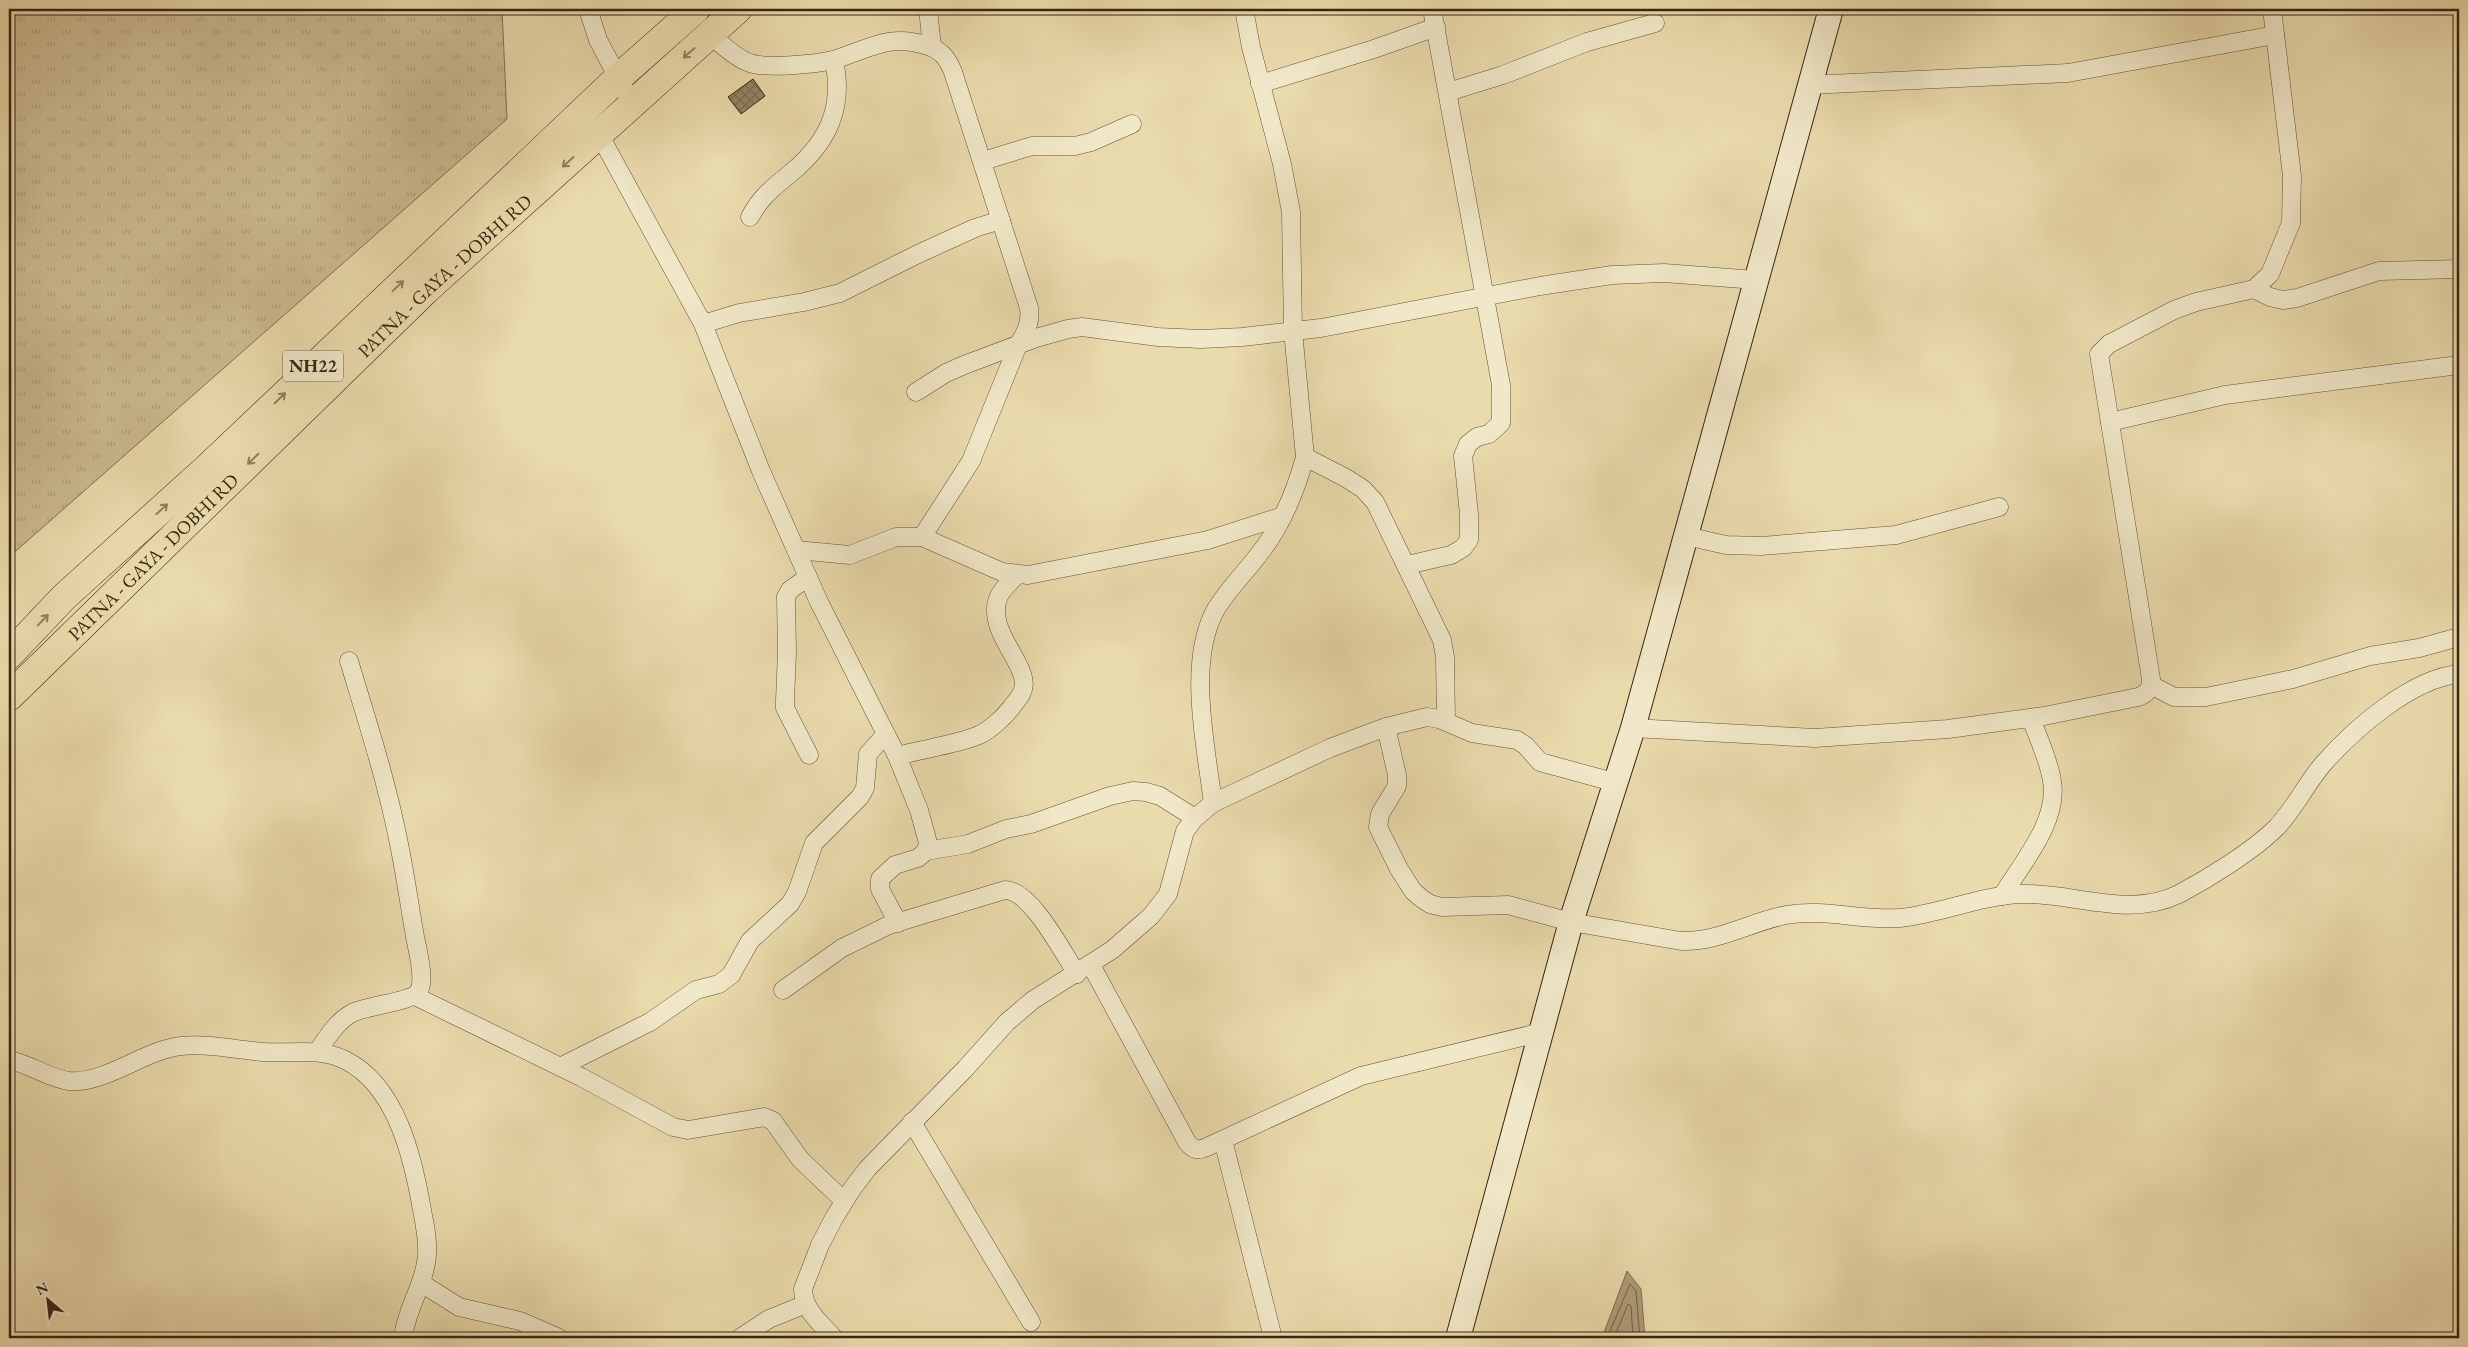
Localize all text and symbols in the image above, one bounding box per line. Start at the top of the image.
one-way arrow [682,48,695,59]
one-way arrow [561,156,574,168]
street label: PATNA - GAYA - DOBHI RD [352,189,537,363]
one-way arrow [391,280,404,292]
road number: NH22 [283,351,343,382]
one-way arrow [274,391,286,404]
one-way arrow [247,452,259,465]
street label: PATNA - GAYA - DOBHI RD [62,468,244,646]
one-way arrow [155,503,168,515]
one-way arrow [37,613,49,626]
north arrow [22,1274,72,1324]
text: N [33,1278,52,1299]

